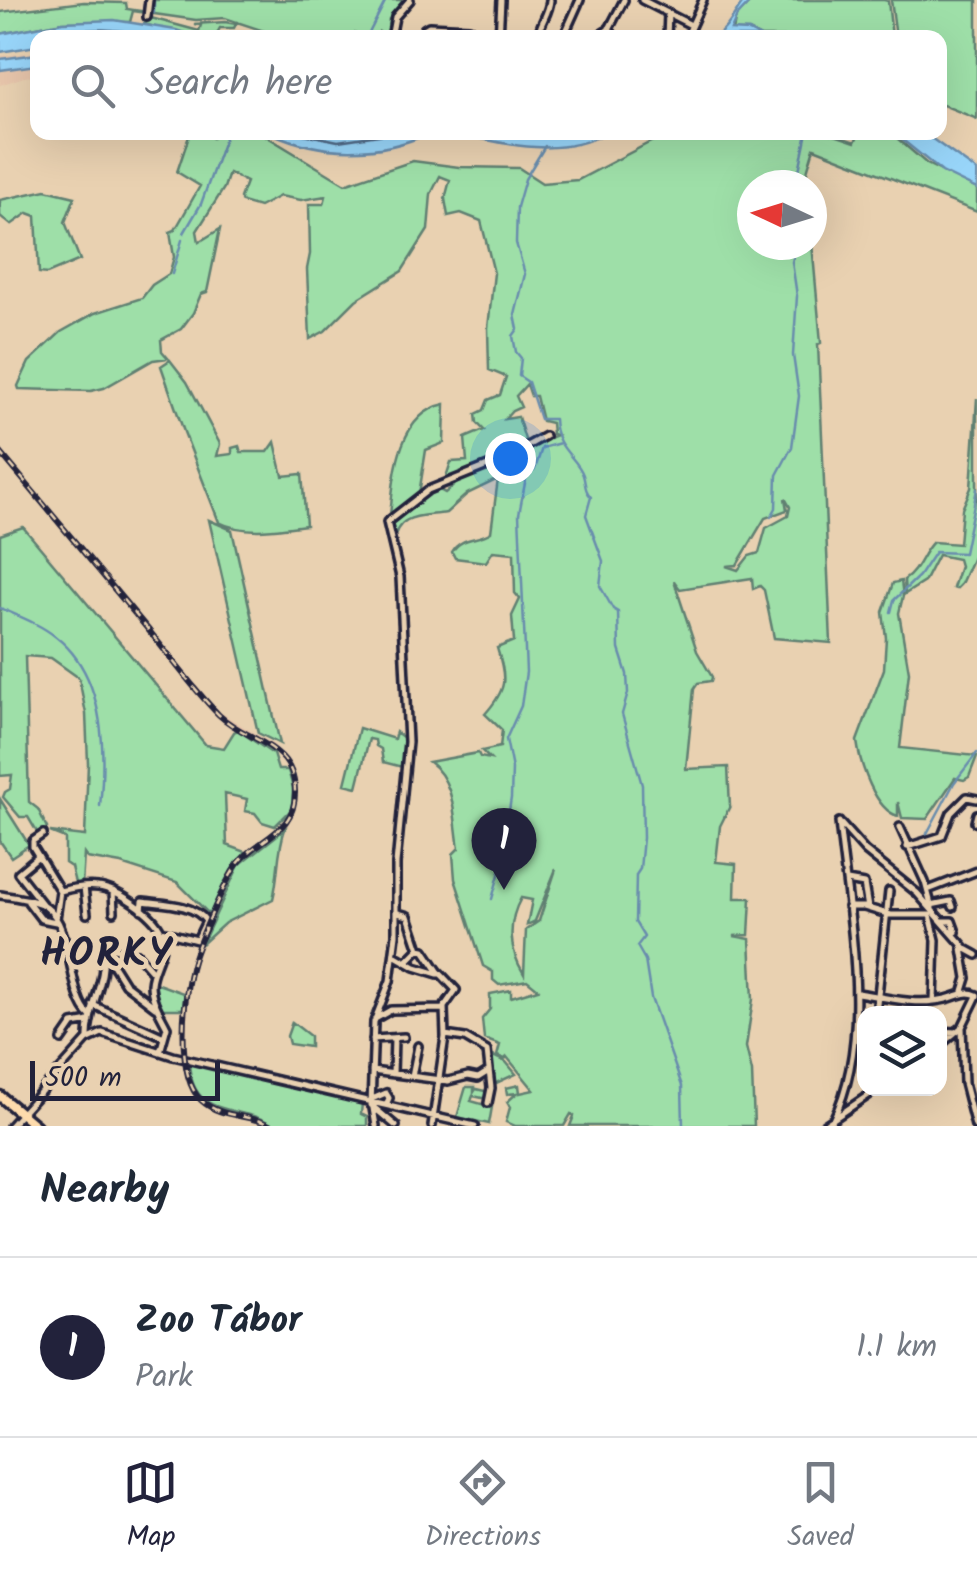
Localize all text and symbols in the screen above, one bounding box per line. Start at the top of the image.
search box [30,30,947,140]
text: Search here [145,55,332,115]
icon: search [65,58,120,113]
north arrow [737,170,827,260]
your location [485,433,536,484]
pin: 1 [472,808,536,890]
district label: HORKY [40,923,174,987]
map controls [857,1006,947,1096]
button: layers [857,1006,947,1096]
scale bar [30,1056,220,1100]
text: 500 m [45,1056,122,1101]
text: Nearby [40,1158,169,1225]
text: Zoo Tábor [135,1292,302,1352]
text: 1 [68,1322,77,1373]
text: 1.1 km [856,1322,937,1373]
text: Park [135,1352,193,1403]
tab: Map [123,1455,178,1560]
tab: Directions [425,1455,541,1560]
tab: Saved [787,1455,854,1560]

